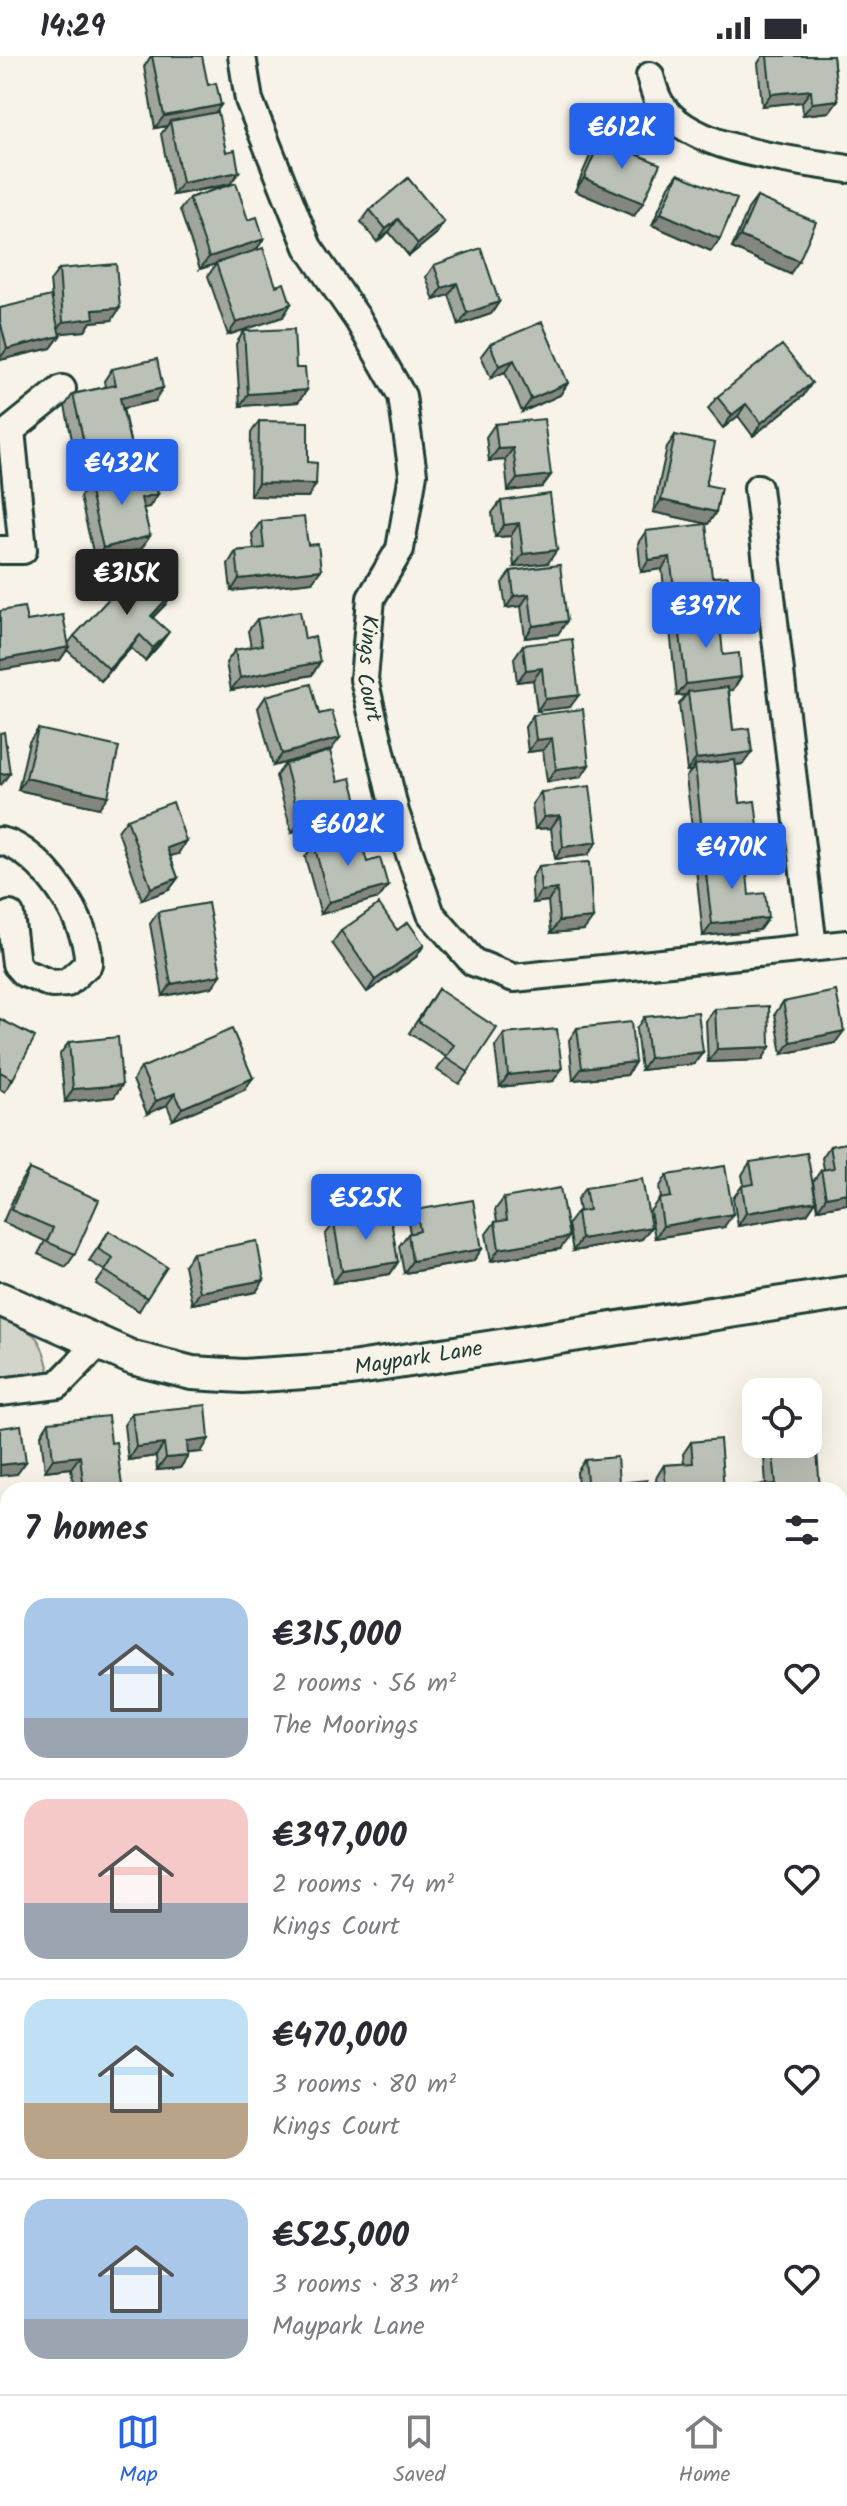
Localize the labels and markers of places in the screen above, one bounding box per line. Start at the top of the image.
pin: €612K [566,103,678,171]
pin: €432K [66,439,178,507]
pin: €315K [71,549,183,617]
pin: €397K [650,582,762,650]
pin: €602K [292,800,404,868]
pin: €470K [676,823,788,891]
pin: €525K [310,1174,422,1242]

